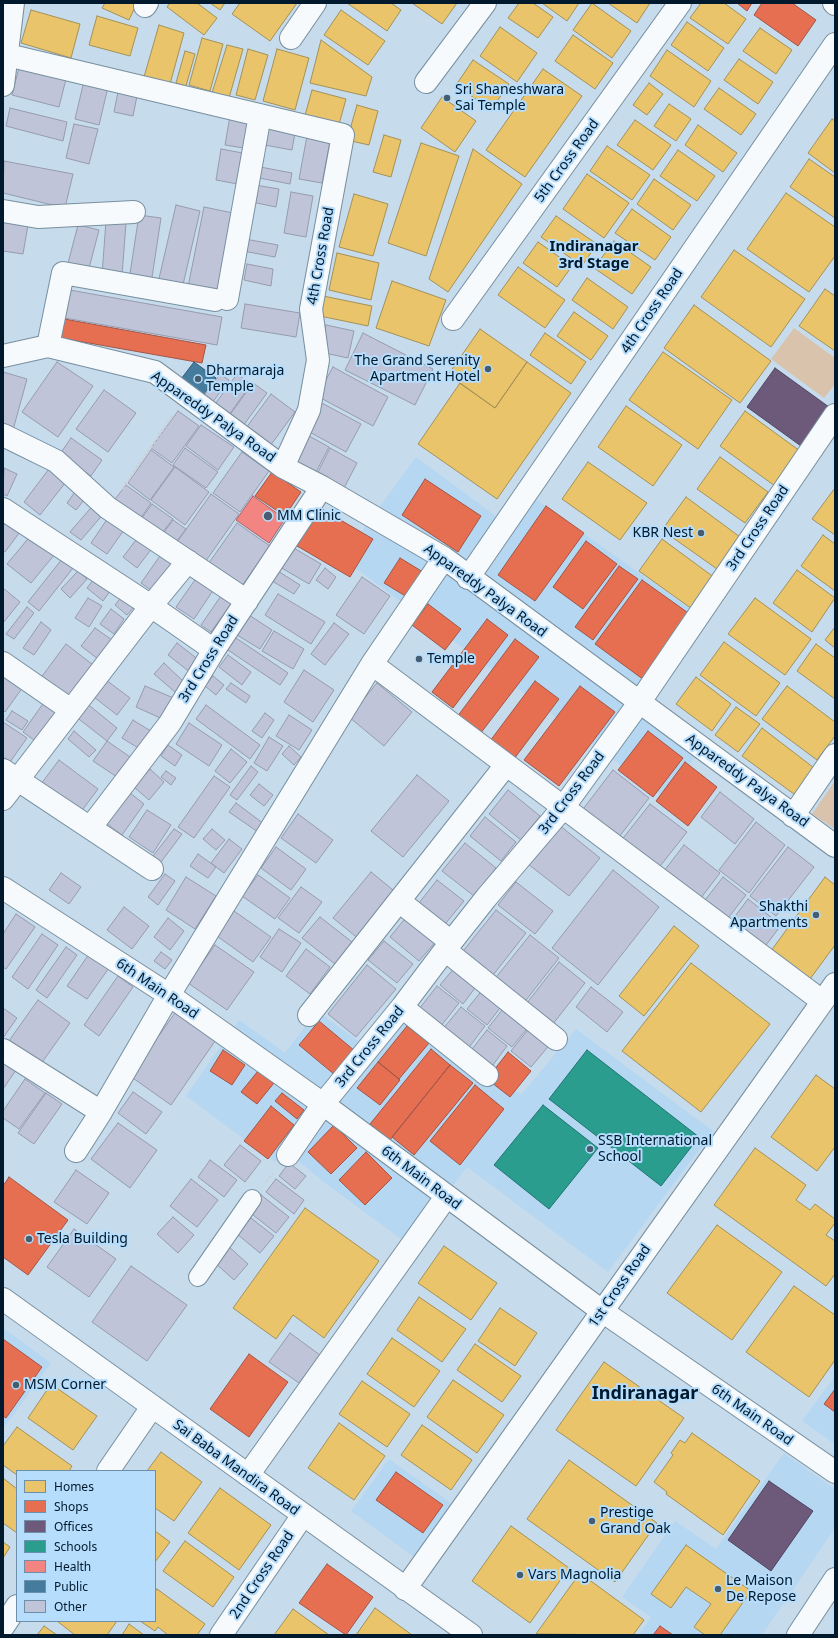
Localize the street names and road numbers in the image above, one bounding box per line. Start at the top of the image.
street label: 5th Cross Road [531,116,603,206]
street label: 4th Cross Road [304,206,338,306]
street label: 4th Cross Road [617,265,687,357]
street label: Appareddy Palya Road [148,368,278,466]
street label: 3rd Cross Road [723,482,793,574]
street label: Appareddy Palya Road [420,541,550,641]
street label: 3rd Cross Road [176,612,242,706]
street label: Appareddy Palya Road [682,731,812,831]
street label: 3rd Cross Road [535,748,609,838]
street label: 6th Main Road [113,955,201,1023]
street label: 3rd Cross Road [332,1003,408,1091]
street label: 6th Main Road [378,1143,464,1213]
street label: 1st Cross Road [585,1241,655,1331]
street label: 6th Main Road [708,1381,796,1449]
street label: Sai Baba Mandira Road [170,1417,302,1519]
street label: 2nd Cross Road [226,1528,298,1622]

